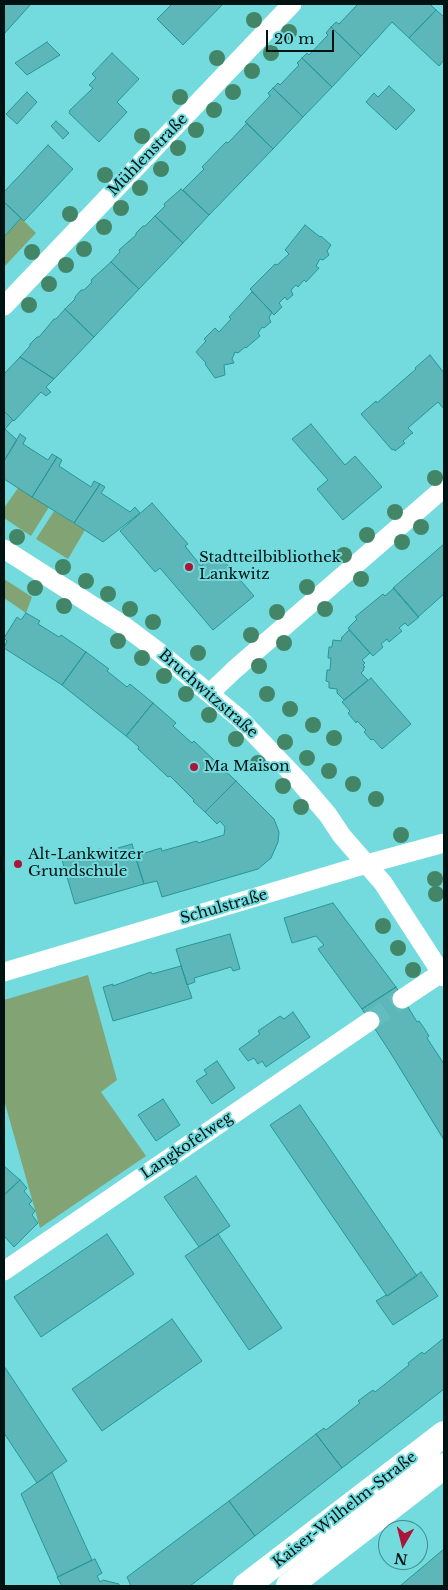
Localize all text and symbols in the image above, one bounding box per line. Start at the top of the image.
scale bar [268,20,336,52]
text: 20 m [274,29,314,48]
street label: Mühlenstraße [104,110,192,200]
place label: Stadtteilbibliothek Lankwitz [199,549,341,584]
marker: Stadtteilbibliothek Lankwitz [183,561,195,573]
street label: Bruchwitzstraße [155,646,261,742]
place label: Ma Maison [204,758,290,776]
marker: Ma Maison [188,761,200,773]
place label: Alt-Lankwitzer Grundschule [28,846,143,881]
marker: Alt-Lankwitzer Grundschule [12,858,24,870]
street label: Schulstraße [178,886,270,928]
street label: Langkofelweg [138,1109,236,1183]
street label: Kaiser-Wilhelm-Straße [270,1448,420,1572]
north arrow [378,1520,428,1570]
text: N [393,1549,409,1569]

